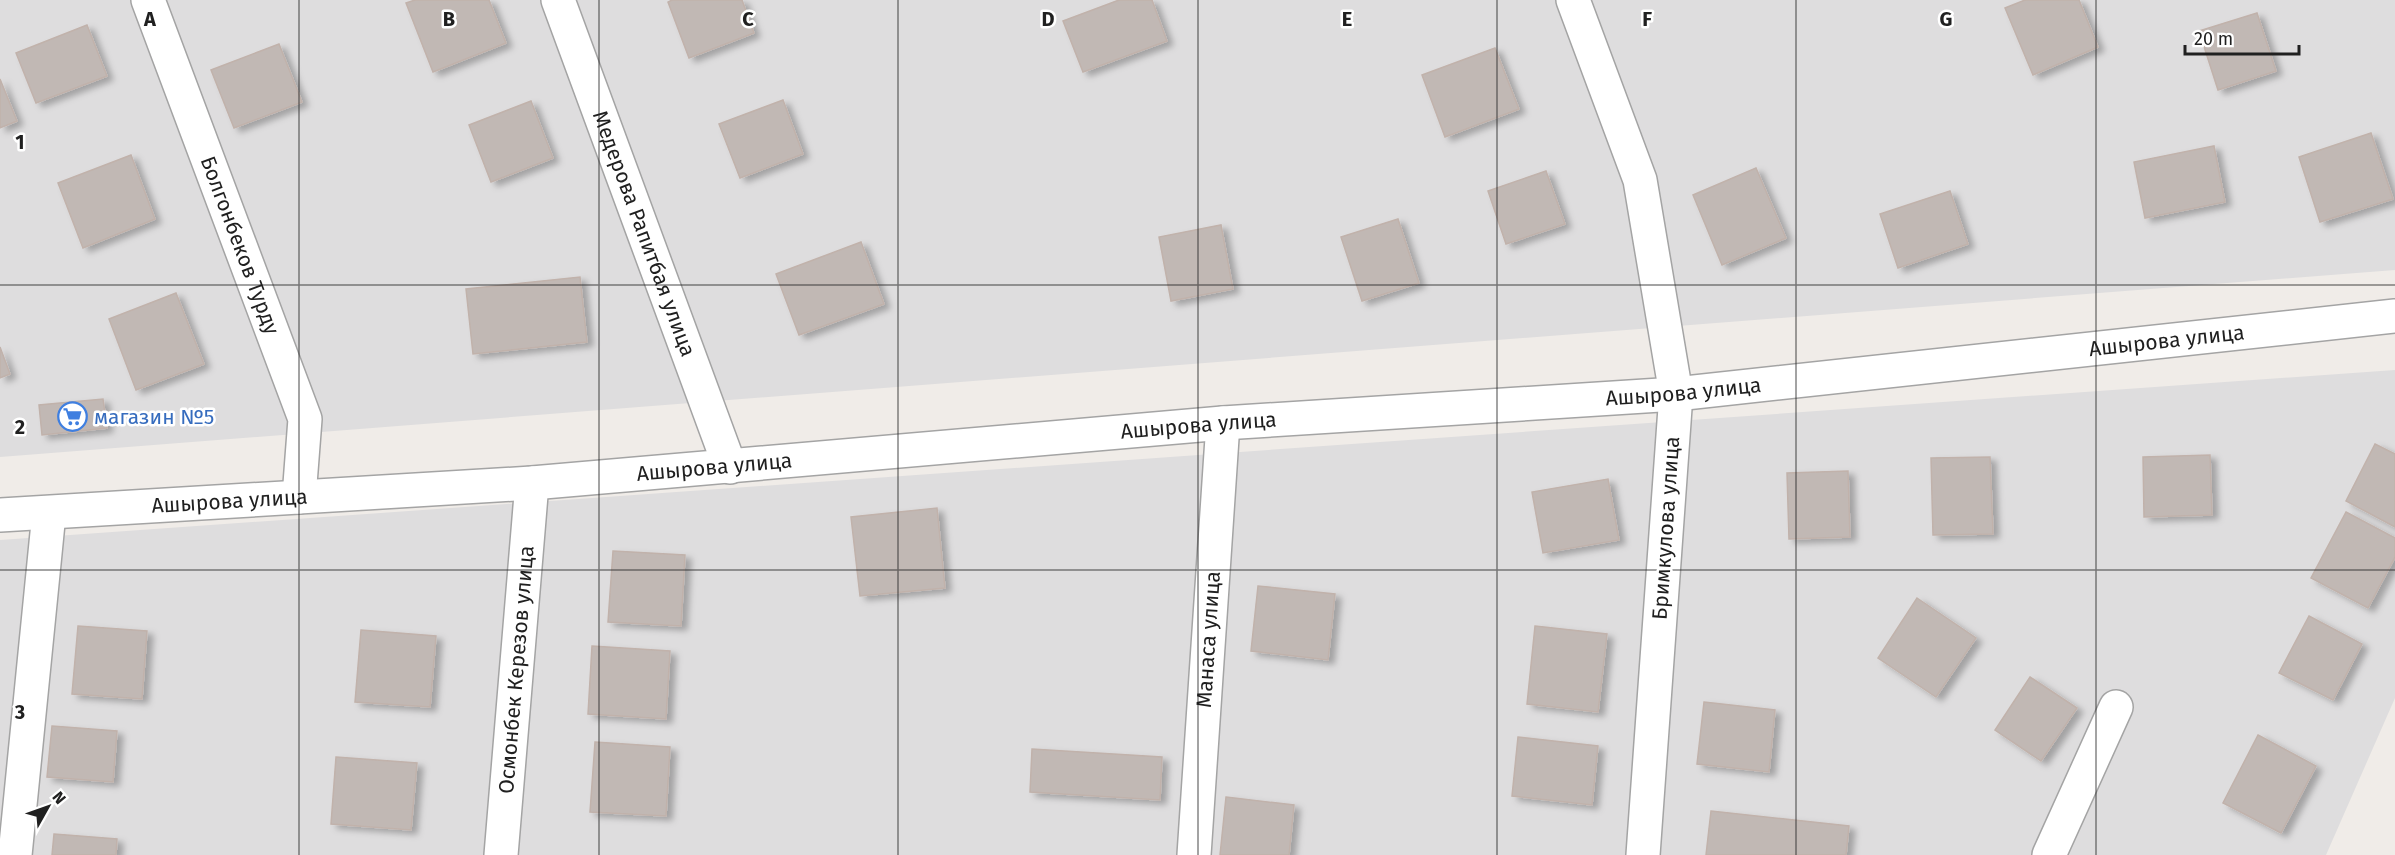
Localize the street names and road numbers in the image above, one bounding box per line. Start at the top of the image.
street label: Медерова Рапитбая улица [587,107,701,360]
street label: Болгонбеков Турду [195,153,285,339]
street label: Ашырова улица [2088,319,2246,362]
street label: Ашырова улица [1605,372,1762,411]
street label: Ашырова улица [1120,407,1277,445]
street label: Бримкулова улица [1647,435,1685,621]
street label: Ашырова улица [635,447,793,487]
street label: Ашырова улица [151,484,308,519]
street label: Осмонбек Керезов улица [493,544,540,795]
street label: Манаса улица [1191,570,1226,709]

